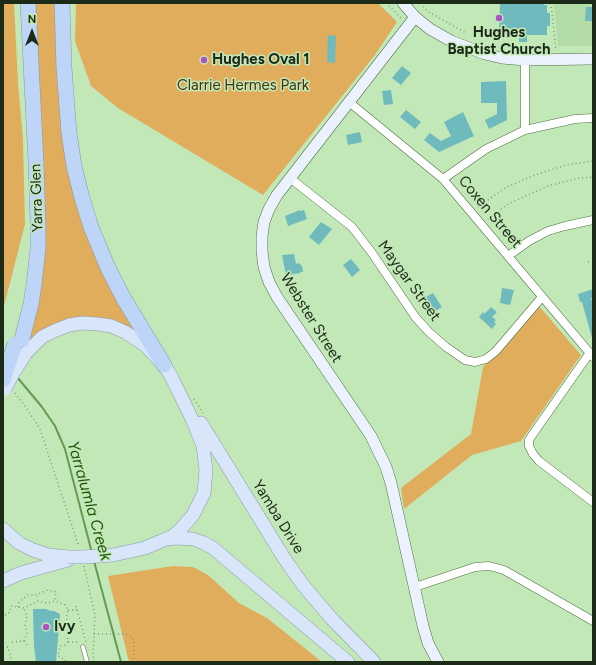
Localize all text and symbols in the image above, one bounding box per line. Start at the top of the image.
north arrow [12,12,52,52]
text: N [28,13,36,26]
marker: Hughes Baptist Church [494,13,504,23]
place label: Hughes Baptist Church [447,24,551,59]
place label: Hughes Oval 1 [212,51,310,69]
marker: Hughes Oval 1 [199,55,209,65]
park label: Clarrie Hermes Park [177,77,309,95]
street label: Yarra Glen [27,163,47,233]
street label: Coxen Street [455,172,525,252]
street label: Maygar Street [374,237,444,325]
street label: Webster Street [276,270,346,366]
water label: Yarralumla Creek [63,439,115,563]
street label: Yamba Drive [248,477,308,557]
place label: Ivy [54,618,75,636]
marker: Ivy [41,622,51,632]

